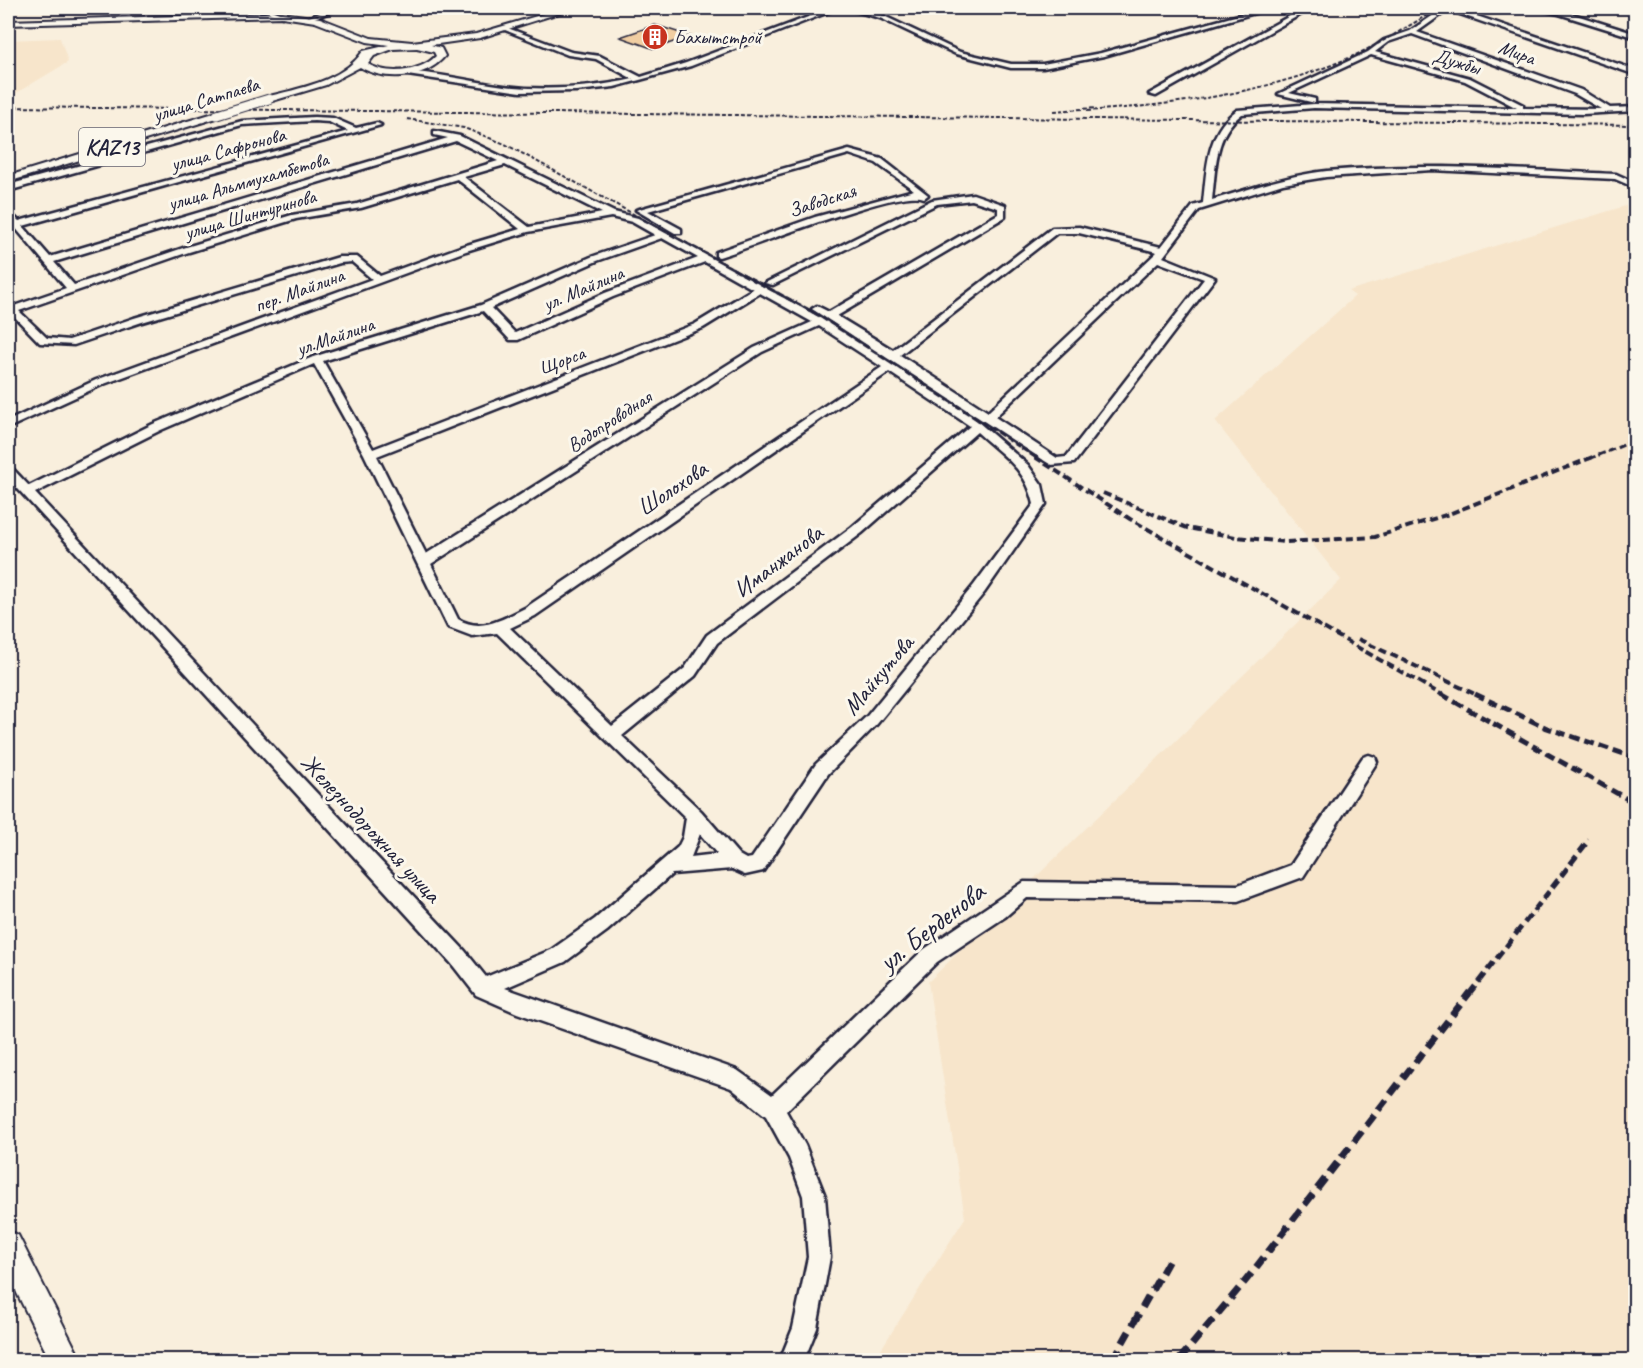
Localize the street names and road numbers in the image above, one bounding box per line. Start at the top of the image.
street label: Мира [1495,34,1540,71]
street label: Дужбы [1430,43,1485,81]
street label: улица Сатпаева [149,71,263,128]
street label: улица Сафронова [167,122,289,177]
road number: KAZ13 [79,128,145,166]
street label: улица Альммухамбетова [164,146,333,217]
street label: Заводская [785,178,860,223]
street label: улица Шинтуринова [181,183,321,245]
street label: ул. Майлина [538,260,629,317]
street label: пер. Майлина [251,262,349,318]
street label: ул.Майлина [292,311,379,362]
street label: Щорса [536,340,590,380]
street label: Водопроводная [562,384,658,458]
street label: Шолохова [631,453,714,522]
street label: Иманжанова [727,517,830,604]
street label: Майкутова [836,627,921,721]
street label: Железнодорожная улица [294,747,449,910]
street label: ул. Берденова [869,873,993,980]

